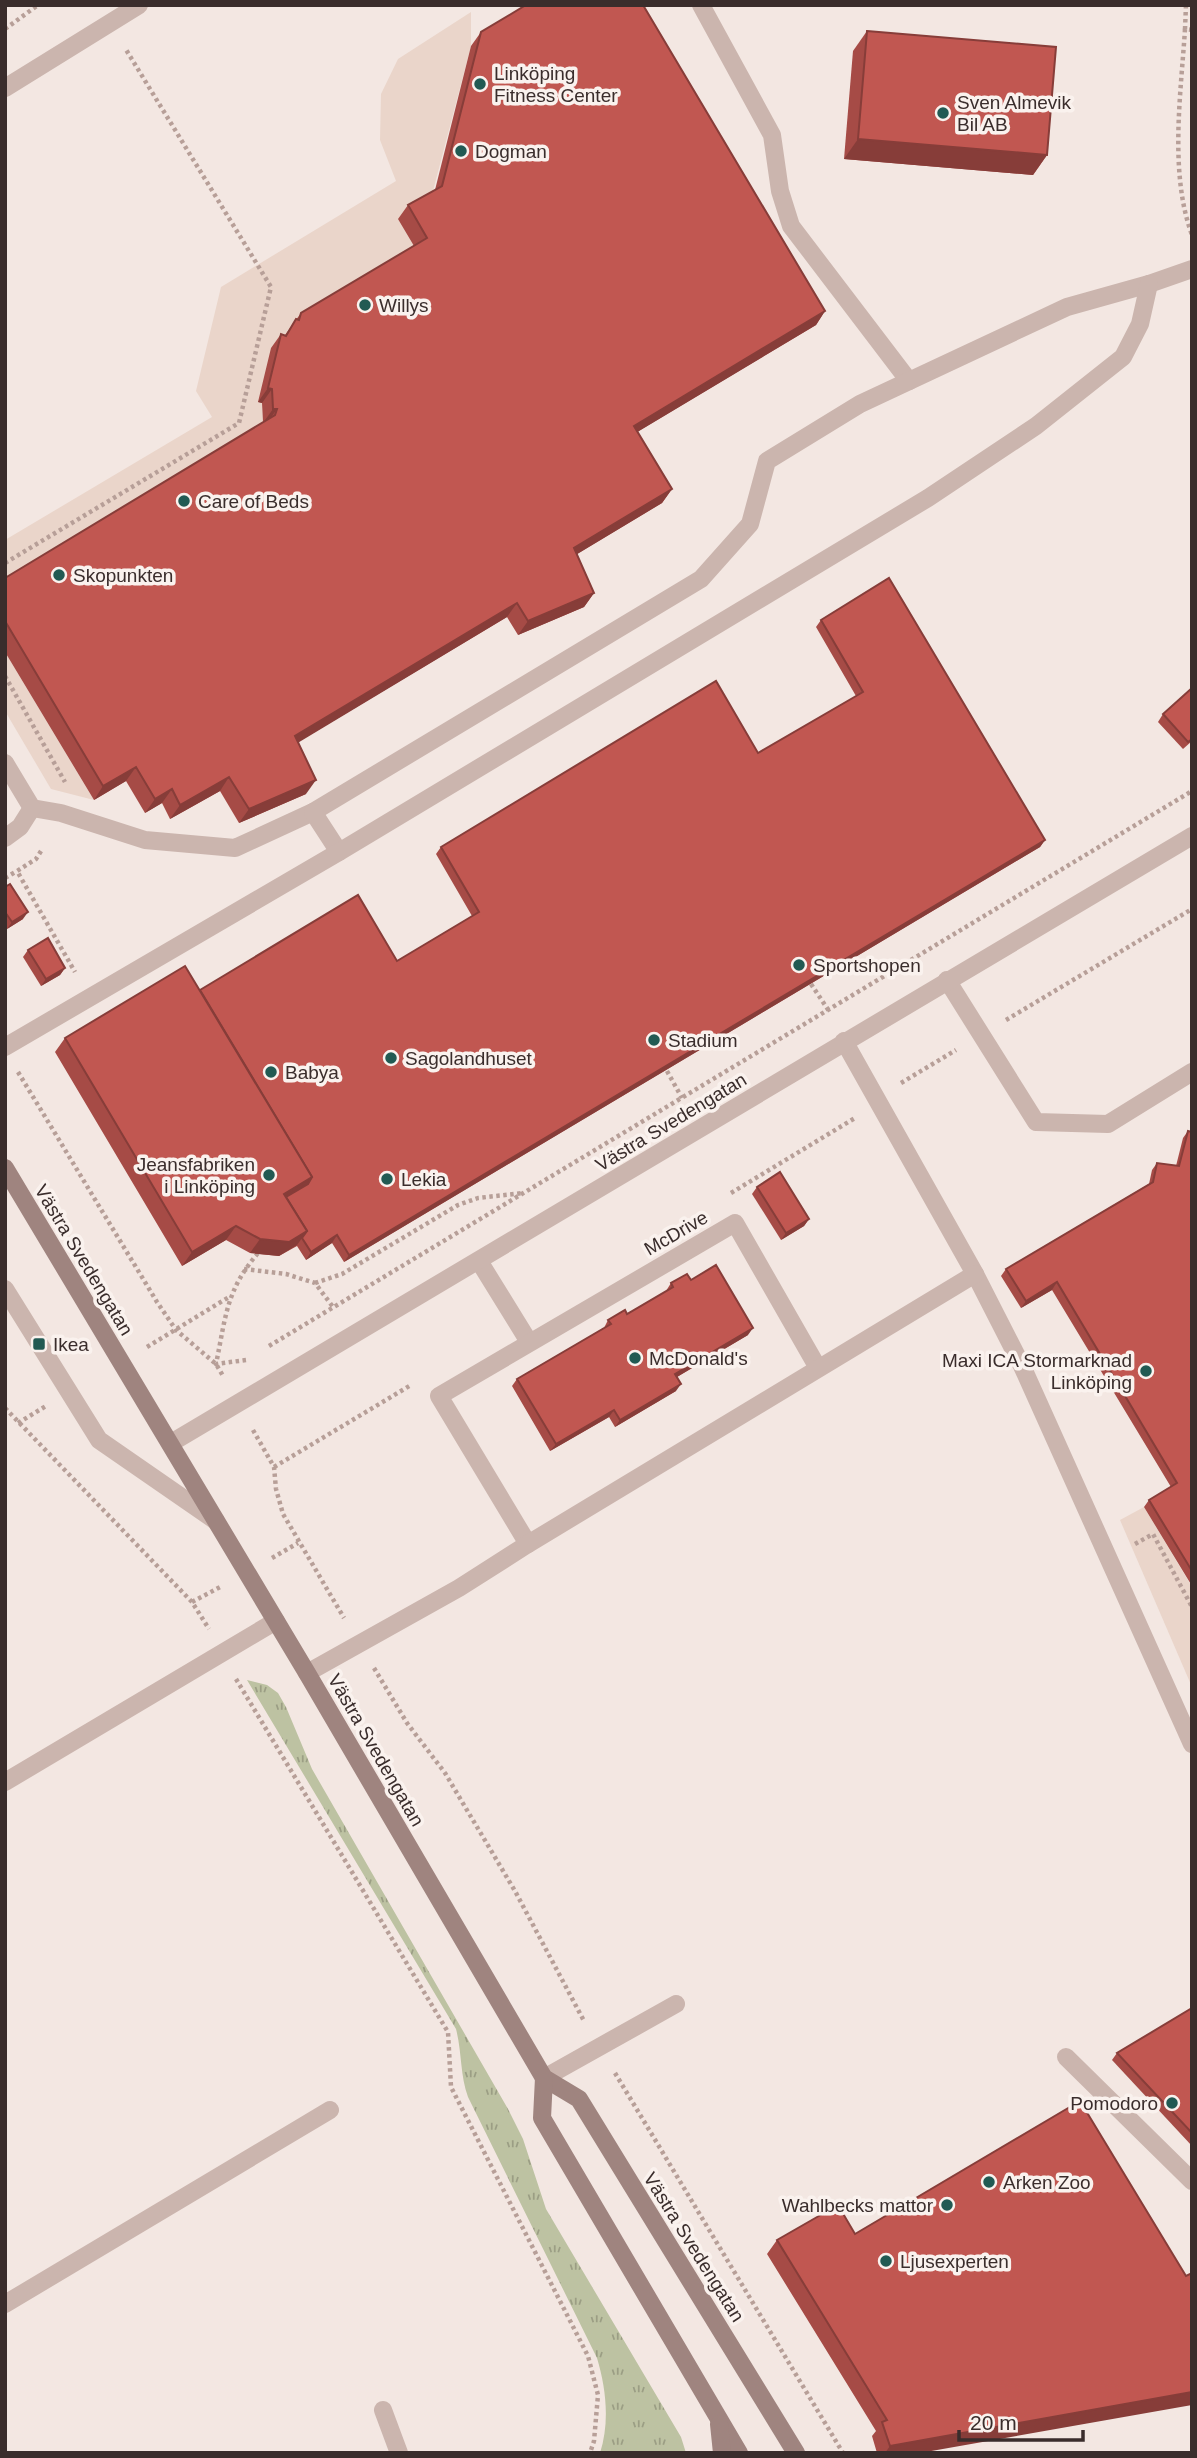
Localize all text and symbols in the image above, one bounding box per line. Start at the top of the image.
place label: Linköping Fitness Center [494,63,618,106]
marker: Linköping Fitness Center [472,76,488,92]
place label: Sven Almevik Bil AB [957,92,1072,135]
marker: Sven Almevik Bil AB [935,105,951,121]
place label: Dogman [475,141,547,162]
marker: Dogman [453,143,469,159]
place label: Willys [379,295,429,316]
marker: Willys [357,297,373,313]
place label: Care of Beds [198,491,309,512]
marker: Care of Beds [176,493,192,509]
place label: Skopunkten [73,565,173,586]
marker: Skopunkten [51,567,67,583]
place label: Sportshopen [813,955,921,976]
marker: Sportshopen [791,957,807,973]
place label: Stadium [668,1030,738,1051]
marker: Stadium [646,1032,662,1048]
place label: Sagolandhuset [405,1048,532,1069]
marker: Sagolandhuset [383,1050,399,1066]
place label: Babya [285,1062,339,1083]
marker: Babya [263,1064,279,1080]
street label: Västra Svedengatan [592,1069,750,1175]
place label: Jeansfabriken i Linköping [137,1154,255,1197]
marker: Jeansfabriken i Linköping [261,1167,277,1183]
place label: Lekia [401,1169,447,1190]
marker: Lekia [379,1171,395,1187]
street label: Västra Svedengatan [31,1181,137,1339]
street label: McDrive [641,1206,711,1260]
place label: Ikea [53,1334,89,1355]
marker: Ikea [31,1336,47,1352]
place label: McDonald's [649,1348,748,1369]
marker: McDonald's [627,1350,643,1366]
place label: Maxi ICA Stormarknad Linköping [942,1350,1132,1393]
marker: Maxi ICA Stormarknad Linköping [1138,1363,1154,1379]
street label: Västra Svedengatan [324,1670,428,1830]
place label: Pomodoro [1070,2093,1158,2114]
marker: Pomodoro [1164,2095,1180,2111]
street label: Västra Svedengatan [639,2168,749,2326]
place label: Arken Zoo [1003,2172,1091,2193]
marker: Arken Zoo [981,2174,997,2190]
place label: Wahlbecks mattor [782,2195,934,2216]
marker: Wahlbecks mattor [939,2197,955,2213]
place label: Ljusexperten [900,2251,1009,2272]
marker: Ljusexperten [878,2253,894,2269]
scale bar [959,2398,1083,2442]
text: 20 m [970,2411,1017,2434]

